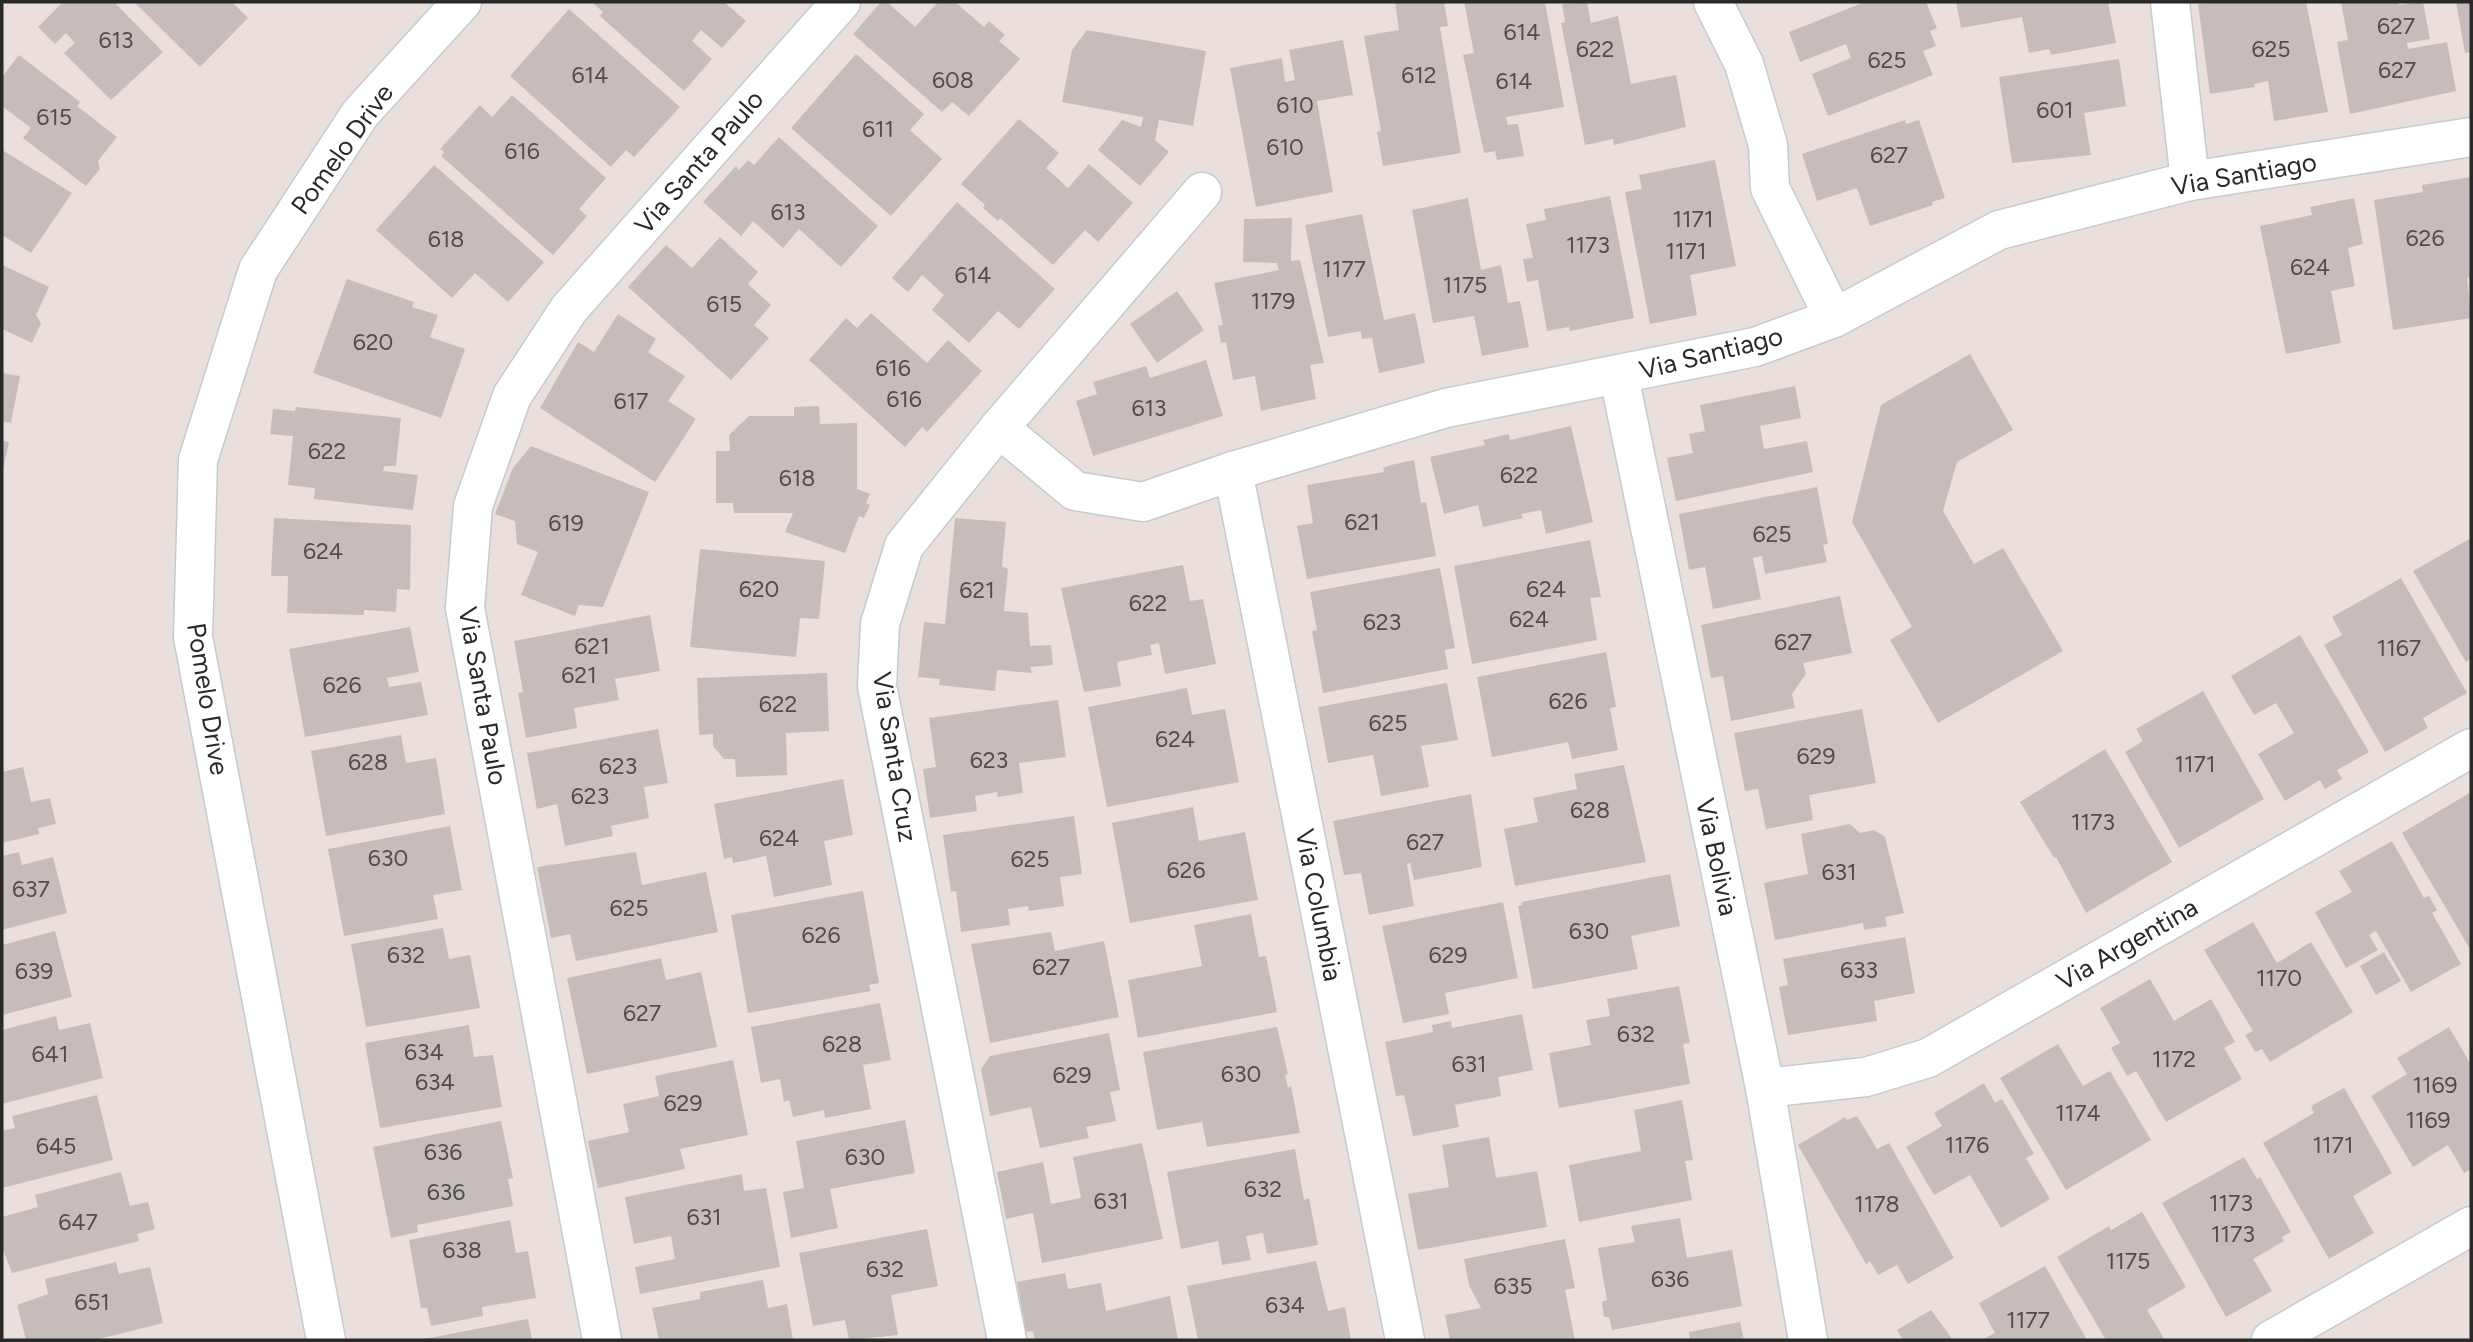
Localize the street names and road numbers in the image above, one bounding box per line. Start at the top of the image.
street label: Pomelo Drive [284,77,400,221]
street label: Via Santa Paulo [628,83,770,241]
street label: Via Santiago [2169,145,2319,203]
street label: Via Santiago [1636,320,1786,386]
street label: Via Santa Paulo [452,604,514,788]
street label: Pomelo Drive [180,621,236,777]
street label: Via Santa Cruz [866,670,924,844]
street label: Via Bolivia [1689,795,1745,919]
street label: Via Columbia [1289,826,1349,984]
street label: Via Argentina [2051,891,2203,997]

